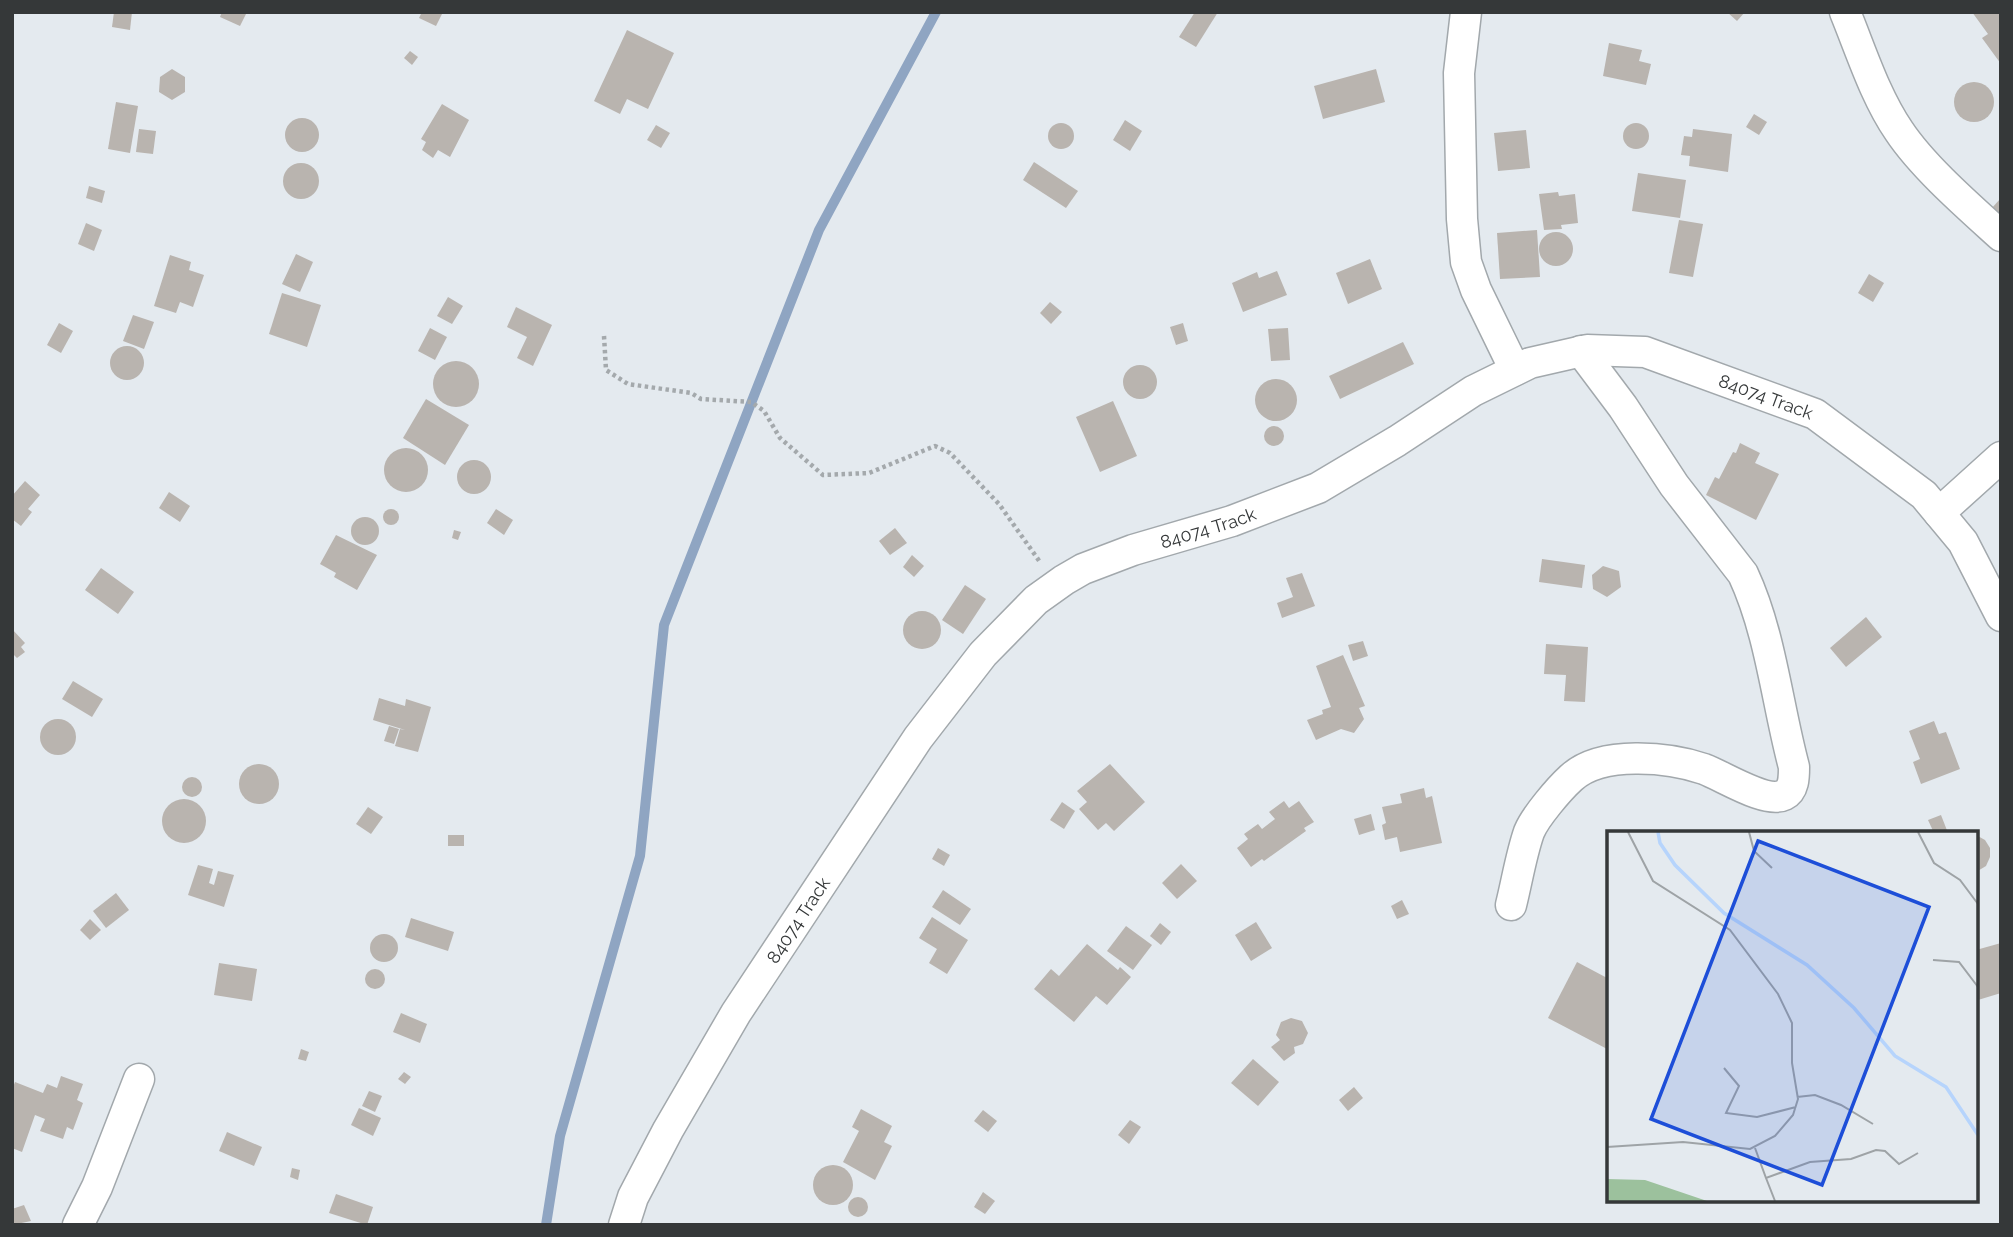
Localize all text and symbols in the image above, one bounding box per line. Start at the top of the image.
street label: 84074 Track [1716,369,1817,423]
street label: 84074 Track [1158,502,1259,552]
inset map [1607,831,1978,1202]
street label: 84074 Track [762,872,834,967]

